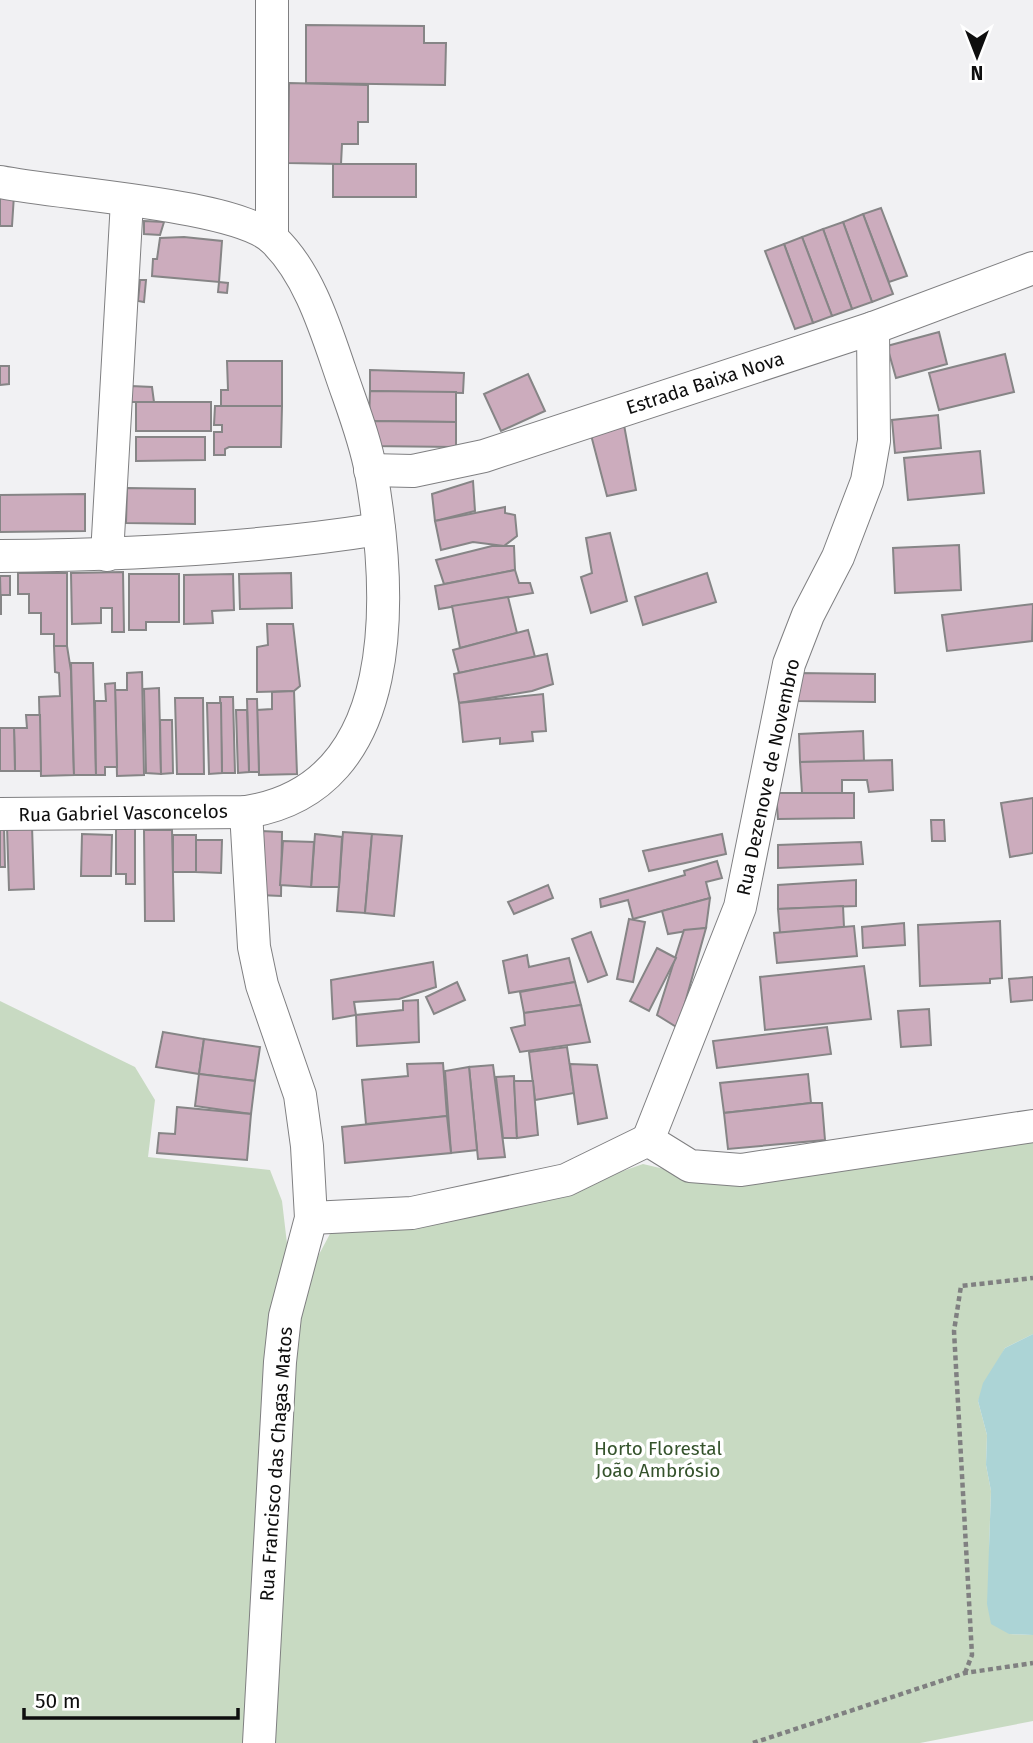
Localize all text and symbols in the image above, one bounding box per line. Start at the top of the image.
north arrow [942,21,1012,91]
text: N [971,61,983,84]
street label: Estrada Baixa Nova [623,347,787,419]
street label: Rua Dezenove de Novembro [732,656,804,898]
street label: Rua Gabriel Vasconcelos [18,800,228,826]
street label: Rua Francisco das Chagas Matos [255,1326,297,1602]
park label: Horto Florestal João Ambrósio [594,1437,723,1482]
scale bar [24,1676,238,1720]
text: 50 m [35,1688,81,1714]

